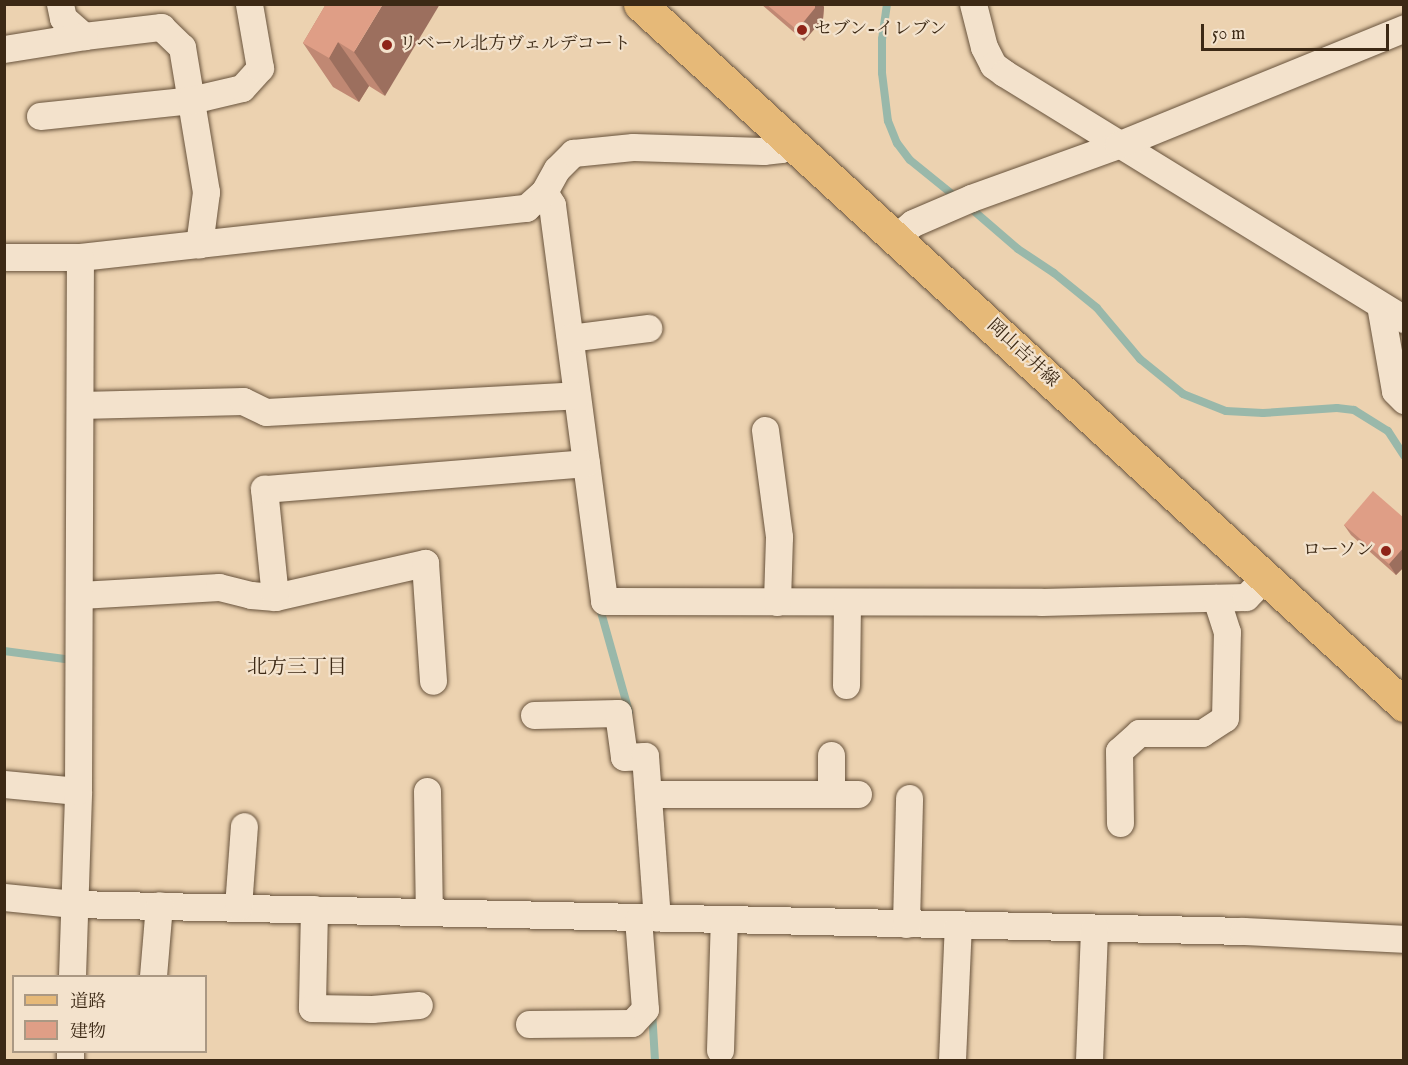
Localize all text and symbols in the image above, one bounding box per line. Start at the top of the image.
scale bar [1204,12,1392,50]
place label: セブン-イレブン [814,19,948,41]
marker: セブン-イレブン [795,23,809,37]
text: 50 m [1212,23,1245,46]
place label: リベール北方ヴェルデコート [399,34,633,56]
marker: リベール北方ヴェルデコート [380,38,394,52]
street label: 岡山吉井線 [982,315,1062,393]
place label: ローソン [1302,540,1374,562]
marker: ローソン [1379,544,1393,558]
district label: 北方三丁目 [247,655,347,679]
legend [12,975,207,1053]
text: 道路 [70,991,106,1014]
text: 建物 [70,1021,106,1044]

